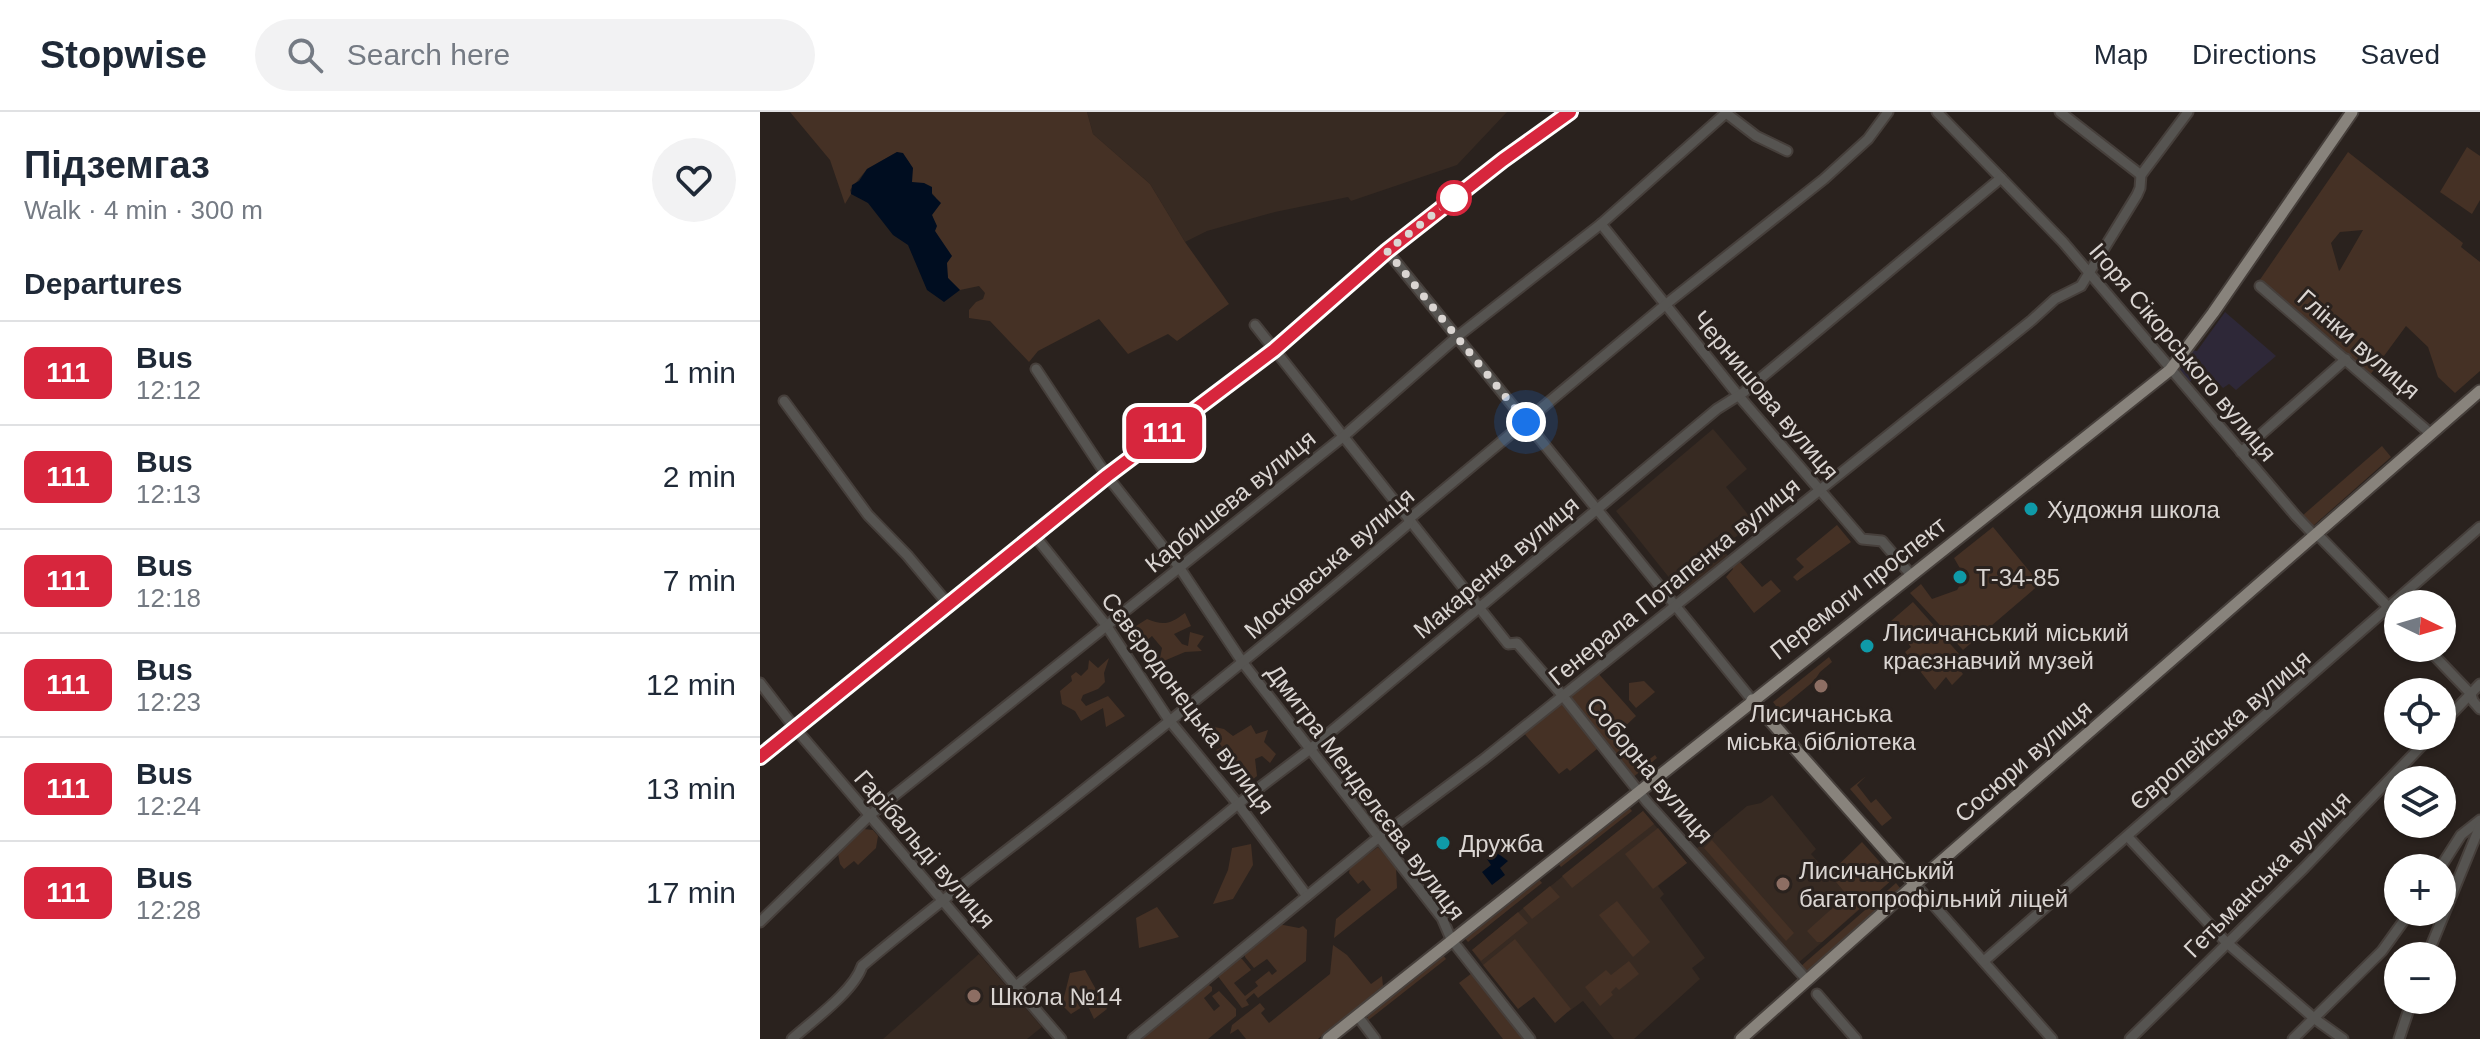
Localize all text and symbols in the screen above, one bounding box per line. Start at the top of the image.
search box [255,19,815,91]
icon: search [283,33,327,77]
text: Stopwise [40,34,207,76]
text: Search here [347,38,510,71]
text: Map [2094,39,2148,70]
text: Directions [2192,39,2317,70]
text: Saved [2361,39,2440,70]
button: heart [652,138,736,222]
text: Підземгаз [24,144,210,186]
unlabelled marker [1437,181,1471,215]
text: Walk · 4 min · 300 m [24,195,263,225]
street label: Ігоря Сікорського вулиця [2084,238,2282,466]
text: Departures [24,267,182,300]
street label: Глінки вулиця [2293,284,2425,404]
street label: Чернишова вулиця [1687,305,1845,485]
text: Bus [136,341,193,374]
text: 1 min [663,356,736,389]
text: 111 [46,357,90,388]
text: 12:12 [136,375,201,405]
your location [1506,402,1546,442]
line badge: 111 [1118,407,1210,459]
text: 111 [1142,417,1186,448]
street label: Карбишева вулиця [1140,424,1320,578]
text: Bus [136,445,193,478]
text: 2 min [663,460,736,493]
text: 111 [46,461,90,492]
street label: Генерала Потапенка вулиця [1543,471,1805,691]
text: 12:13 [136,479,201,509]
street label: Московська вулиця [1239,482,1419,644]
street label: Макаренка вулиця [1408,490,1584,644]
place label: Художня школа [2047,496,2221,523]
marker: Художня школа [2022,500,2040,518]
street label: Перемоги проспект [1765,511,1951,665]
text: Bus [136,549,193,582]
text: 7 min [663,564,736,597]
place label: Т-34-85 [1976,564,2060,591]
text: 111 [46,565,90,596]
marker: Т-34-85 [1951,568,1969,586]
text: 12:18 [136,583,201,613]
street label: Сєвєродонецька вулиця [1096,587,1280,819]
north arrow [2384,590,2456,662]
map controls [2384,590,2456,1014]
place label: Лисичанський міський краєзнавчий музей [1883,619,2129,674]
marker: Лисичанський міський краєзнавчий музей [1858,637,1876,655]
street label: Європейська вулиця [2124,644,2316,816]
text: Bus [136,653,193,686]
street label: Дмитра Менделєєва вулиця [1261,659,1471,925]
text: 12 min [646,668,736,701]
text: 111 [46,669,90,700]
marker: Лисичанська мiська бiблiотека [1812,677,1830,695]
button: locate [2384,678,2456,750]
text: 12:23 [136,687,201,717]
street label: Соборна вулиця [1581,692,1719,848]
street label: Сосюри вулиця [1949,694,2097,828]
place label: Лисичанська мiська бiблiотека [1726,700,1917,755]
text: Bus [136,757,193,790]
street label: Гарібальді вулиця [849,764,1001,934]
button: layers [2384,766,2456,838]
text: 13 min [646,772,736,805]
text: 111 [46,773,90,804]
street label: Гетьманська вулиця [2178,785,2356,963]
text: 12:24 [136,791,201,821]
place label: Дружба [1459,830,1544,857]
marker: Дружба [1434,834,1452,852]
button: + [2384,854,2456,926]
place label: Лисичанський багатопрофільний ліцей [1799,857,2068,912]
text: Bus [136,861,193,894]
marker: Лисичанський багатопрофільний ліцей [1774,875,1792,893]
text: 17 min [646,876,736,909]
text: 111 [46,877,90,908]
text: 12:28 [136,895,201,925]
button: − [2384,942,2456,1014]
place label: Школа №14 [990,983,1122,1010]
marker: Школа №14 [965,987,983,1005]

